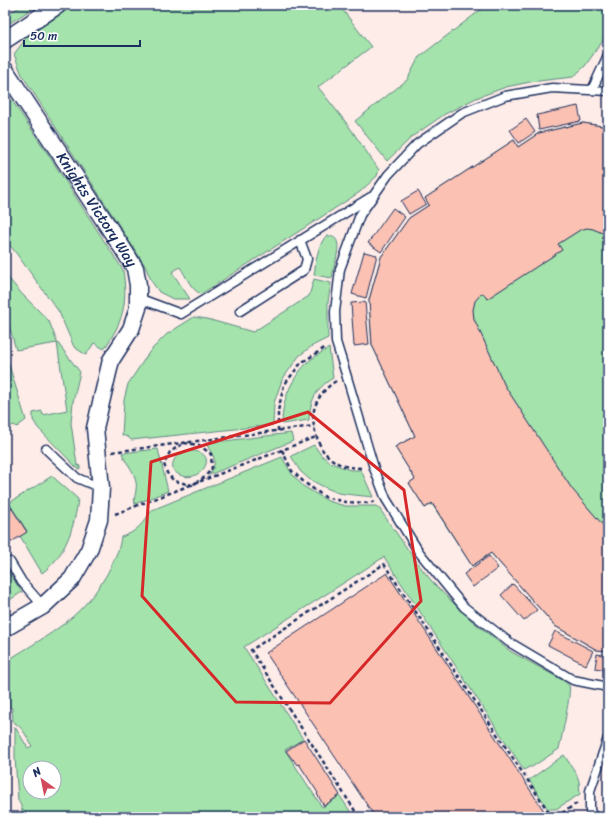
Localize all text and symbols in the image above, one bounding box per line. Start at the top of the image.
scale bar [24,22,140,48]
text: 50 m [30,25,57,47]
street label: Knights Victory Way [49,147,144,273]
north arrow [22,760,62,800]
text: N [28,762,46,783]

